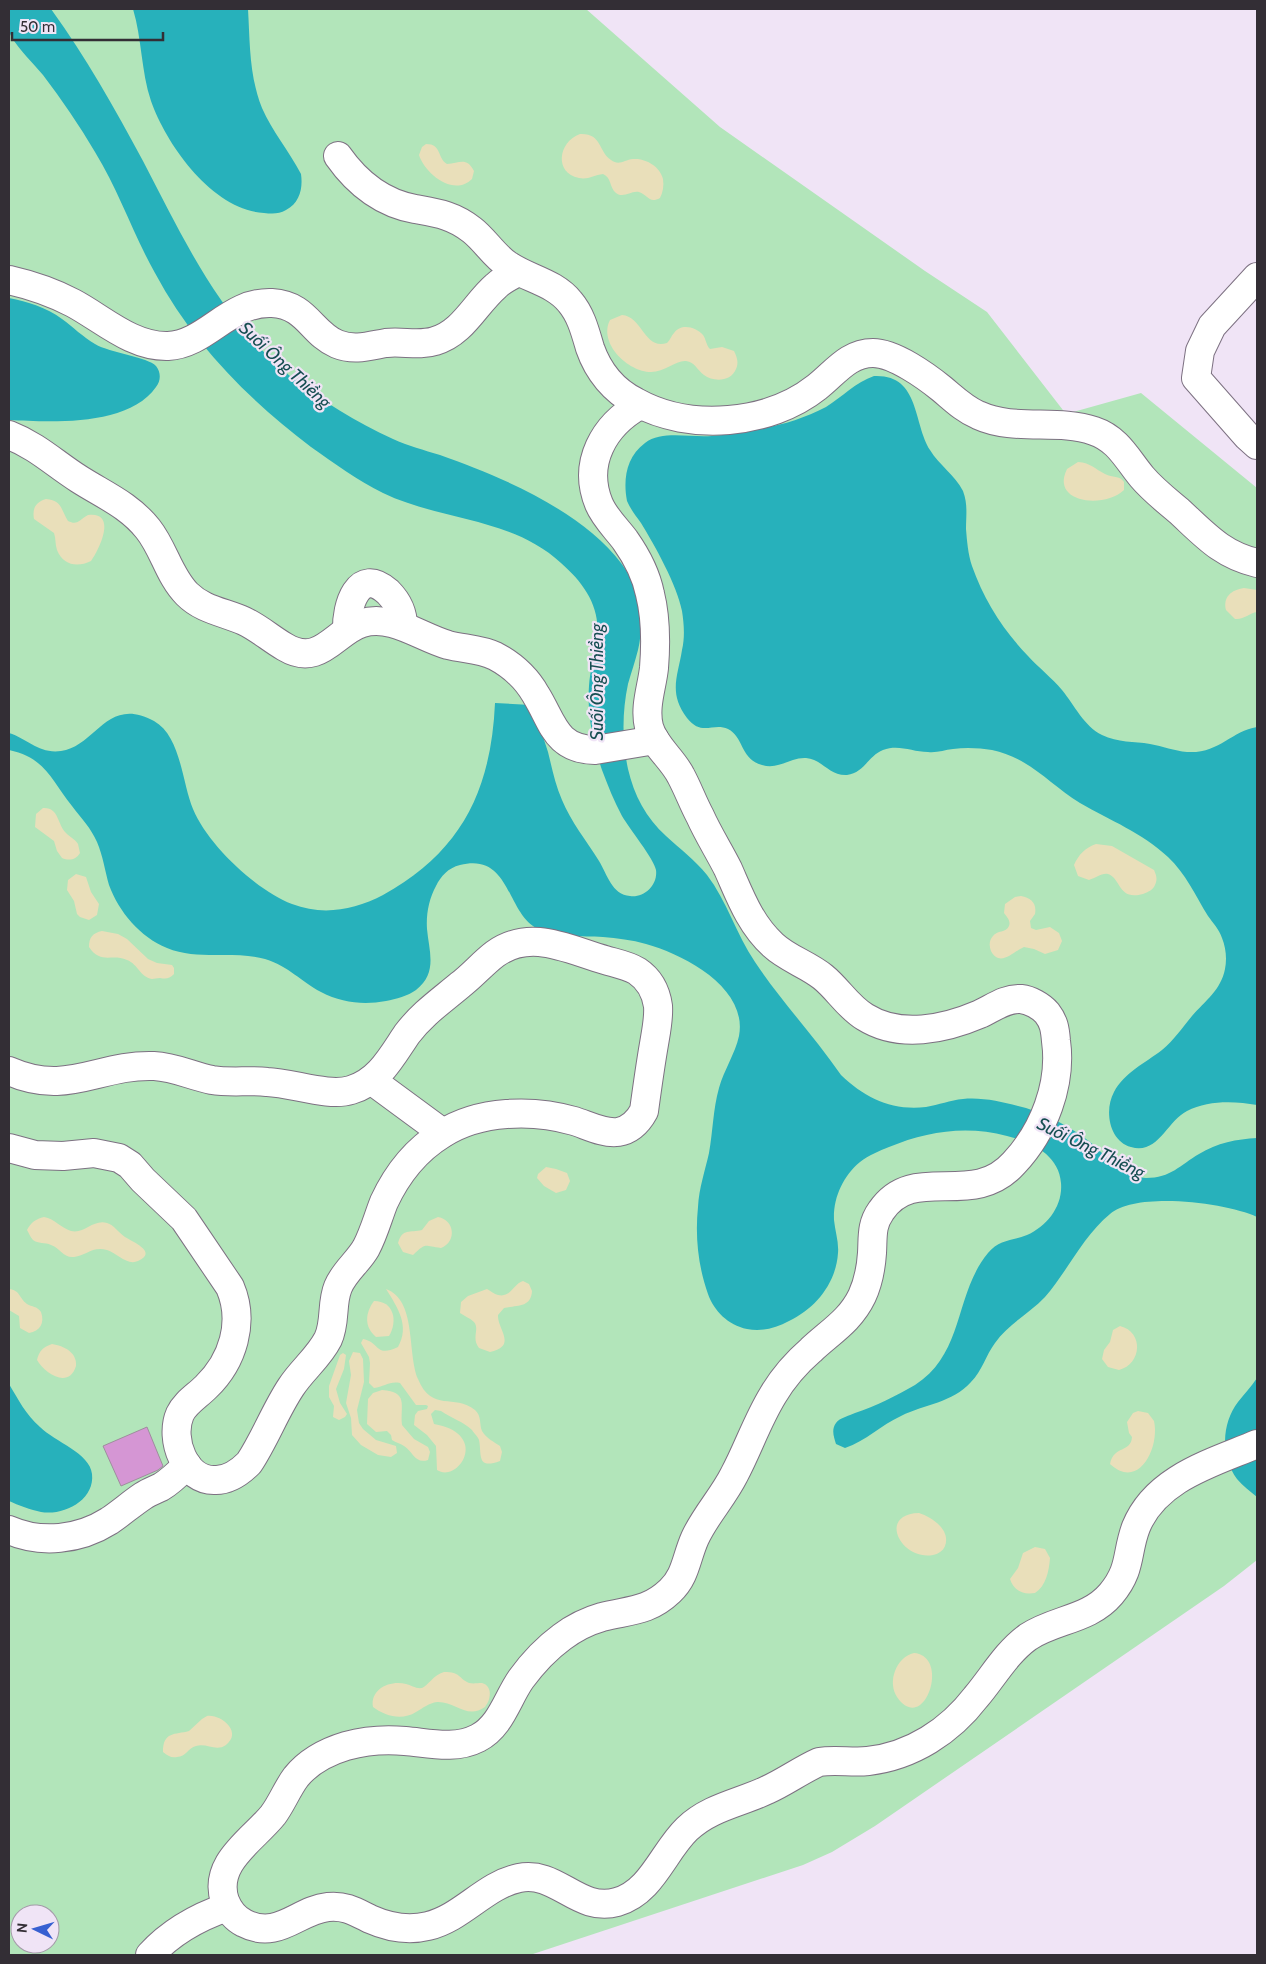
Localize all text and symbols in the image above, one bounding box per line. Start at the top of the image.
scale bar [12,10,164,42]
text: 50 m [20,18,55,36]
water label: Suối Ông Thiềng [235,316,337,413]
water label: Suối Ông Thiềng [585,623,608,741]
water label: Suối Ông Thiềng [1034,1112,1150,1184]
north arrow [10,1904,60,1954]
text: N [13,1922,31,1934]

